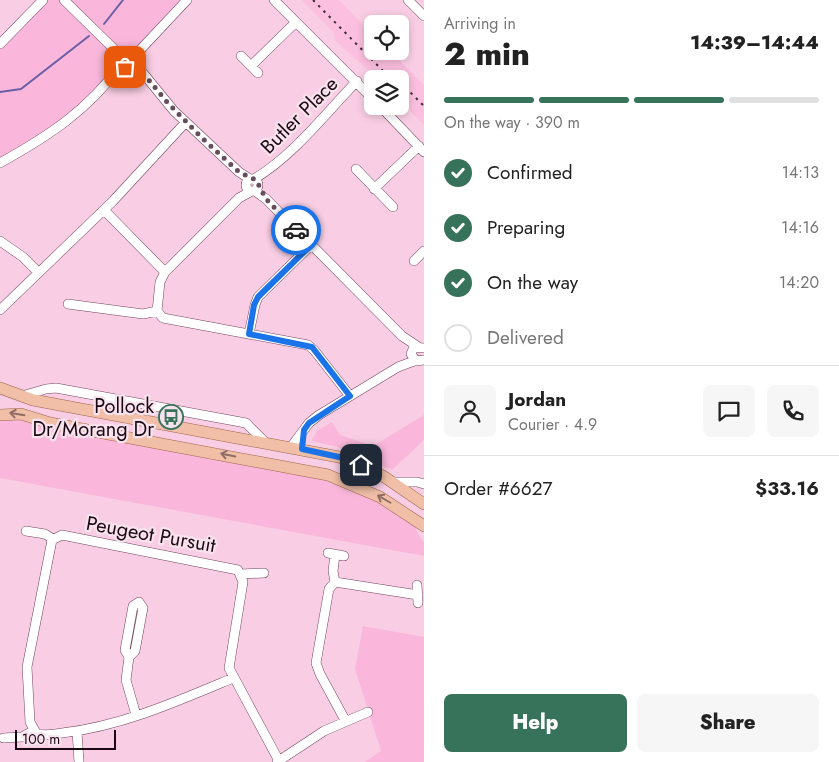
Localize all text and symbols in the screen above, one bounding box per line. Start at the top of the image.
text: Arriving in [444,12,516,35]
map controls [364,15,409,115]
button: locate [364,15,409,60]
text: 14:39–14:44 [690,29,819,56]
text: 2 min [444,31,530,77]
pin [104,46,146,88]
icon: bag [111,53,139,81]
street label: Butler Place [254,70,345,161]
button: layers [364,70,409,115]
text: On the way · 390 m [444,111,580,134]
icon: check [444,159,472,187]
text: Confirmed [487,159,573,186]
text: 14:13 [782,161,819,184]
courier [271,205,321,255]
icon: check [444,214,472,242]
text: Preparing [487,214,565,241]
icon: car [282,216,310,244]
text: 14:16 [781,216,819,239]
icon: check [444,269,472,297]
text: On the way [487,269,578,296]
text: 14:20 [779,271,819,294]
text: Delivered [487,324,564,351]
button: person [444,385,496,437]
button: chat [703,385,755,437]
button: phone [767,385,819,437]
text: Jordan [508,386,566,413]
place label: Pollock Dr/Morang Dr [32,392,154,444]
bus stop icon: Pollock Dr/Morang Dr [158,404,184,430]
one-way arrow [10,409,26,419]
text: Courier · 4.9 [508,413,597,436]
pin [340,444,382,486]
one-way arrow [221,450,237,460]
icon: home [347,451,375,479]
text: Order #6627 [444,475,553,502]
text: $33.16 [755,475,819,502]
one-way arrow [376,494,391,504]
street label: Peugeot Pursuit [84,509,218,560]
button: Help [444,694,627,752]
button: Share [637,694,819,752]
scale bar [15,727,116,750]
text: 100 m [22,729,60,749]

